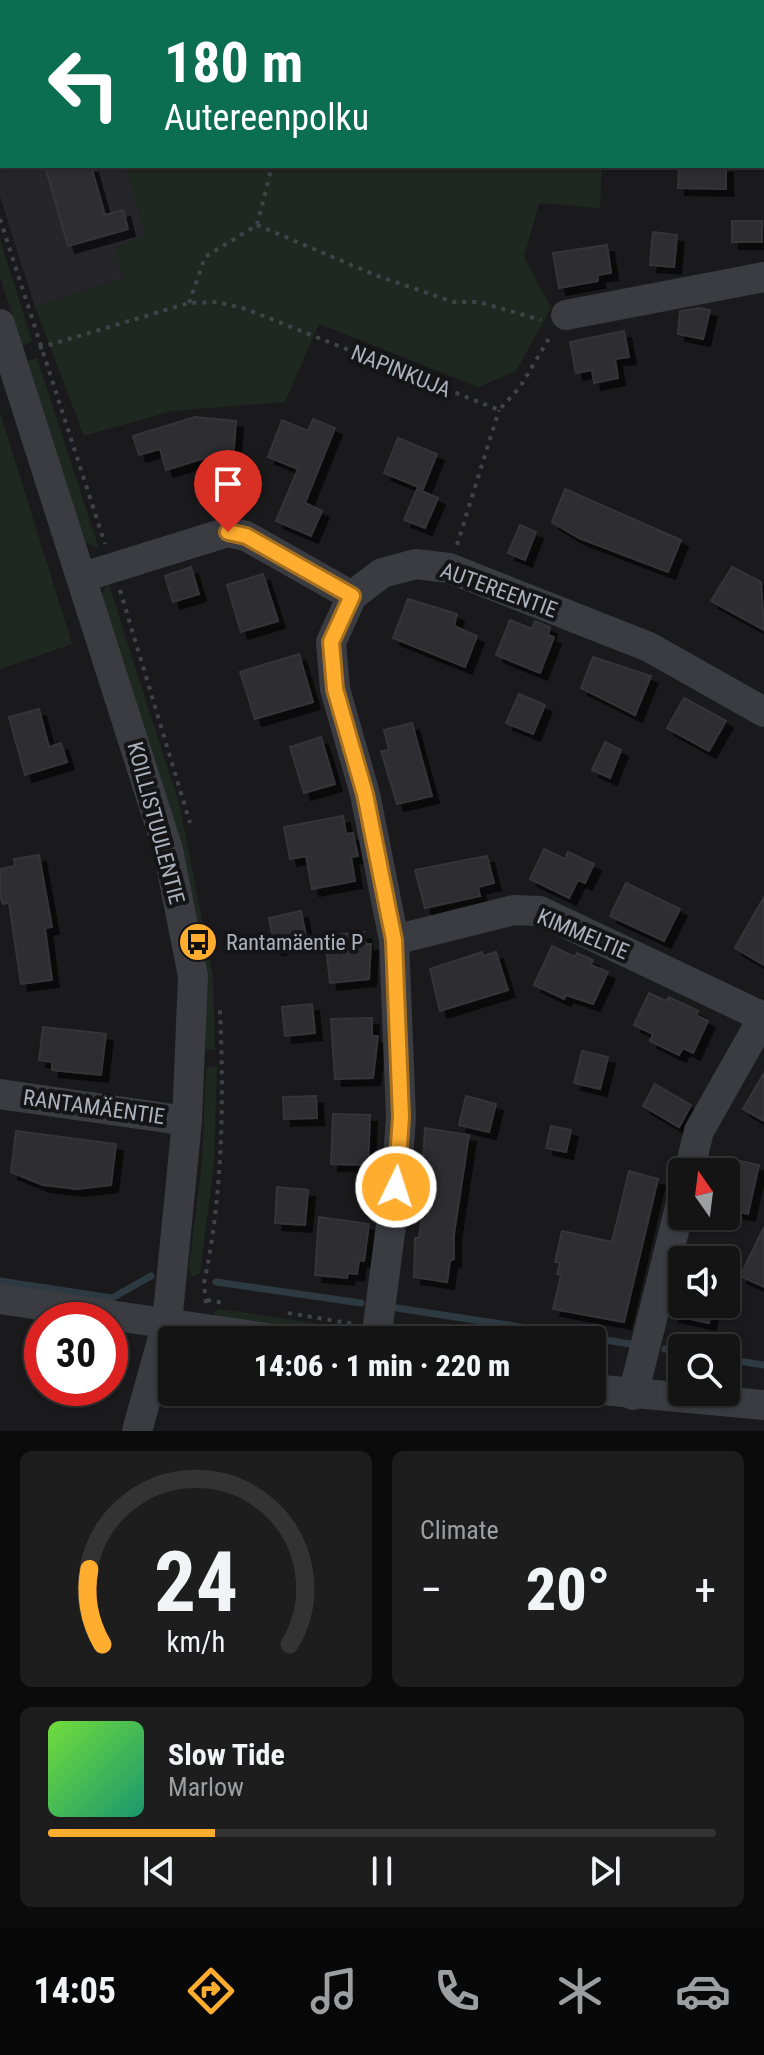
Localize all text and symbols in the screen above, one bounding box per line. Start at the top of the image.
text: 180 m [164,30,303,96]
icon: left [32,32,136,136]
text: Autereenpolku [164,97,369,139]
street label: NAPINKUJA [348,340,455,402]
pin [194,450,262,532]
icon: arrive [206,462,250,506]
street label: AUTEREENTIE [437,557,561,623]
street label: KOILLISTUULENTIE [122,739,190,907]
street label: KIMMELTIE [533,904,633,964]
bus stop icon: Rantamäentie P [177,921,219,963]
place label: Rantamäentie P [226,930,363,955]
street label: RANTAMÄENTIE [22,1085,166,1129]
position arrow [354,1145,438,1229]
north arrow [668,1158,740,1230]
map controls [668,1158,740,1406]
button: sound [668,1246,740,1318]
speed limit sign: 30 [24,1302,128,1406]
button: search [668,1334,740,1406]
text: 14:06 · 1 min · 220 m [254,1348,510,1383]
text: Climate [420,1515,499,1545]
text: 24 [154,1534,238,1631]
text: 20° [526,1554,610,1625]
text: − [420,1564,442,1616]
text: + [694,1564,716,1616]
text: km/h [167,1625,225,1659]
text: Slow Tide [168,1737,285,1772]
text: Marlow [168,1772,244,1802]
icon: previous [137,1849,181,1893]
icon: pause [360,1849,404,1893]
icon: next [583,1849,627,1893]
icon: directions [183,1963,239,2019]
icon: music [306,1963,362,2019]
icon: phone [429,1963,485,2019]
icon: climate [552,1963,608,2019]
icon: car [675,1963,731,2019]
text: 14:05 [33,1970,116,2012]

